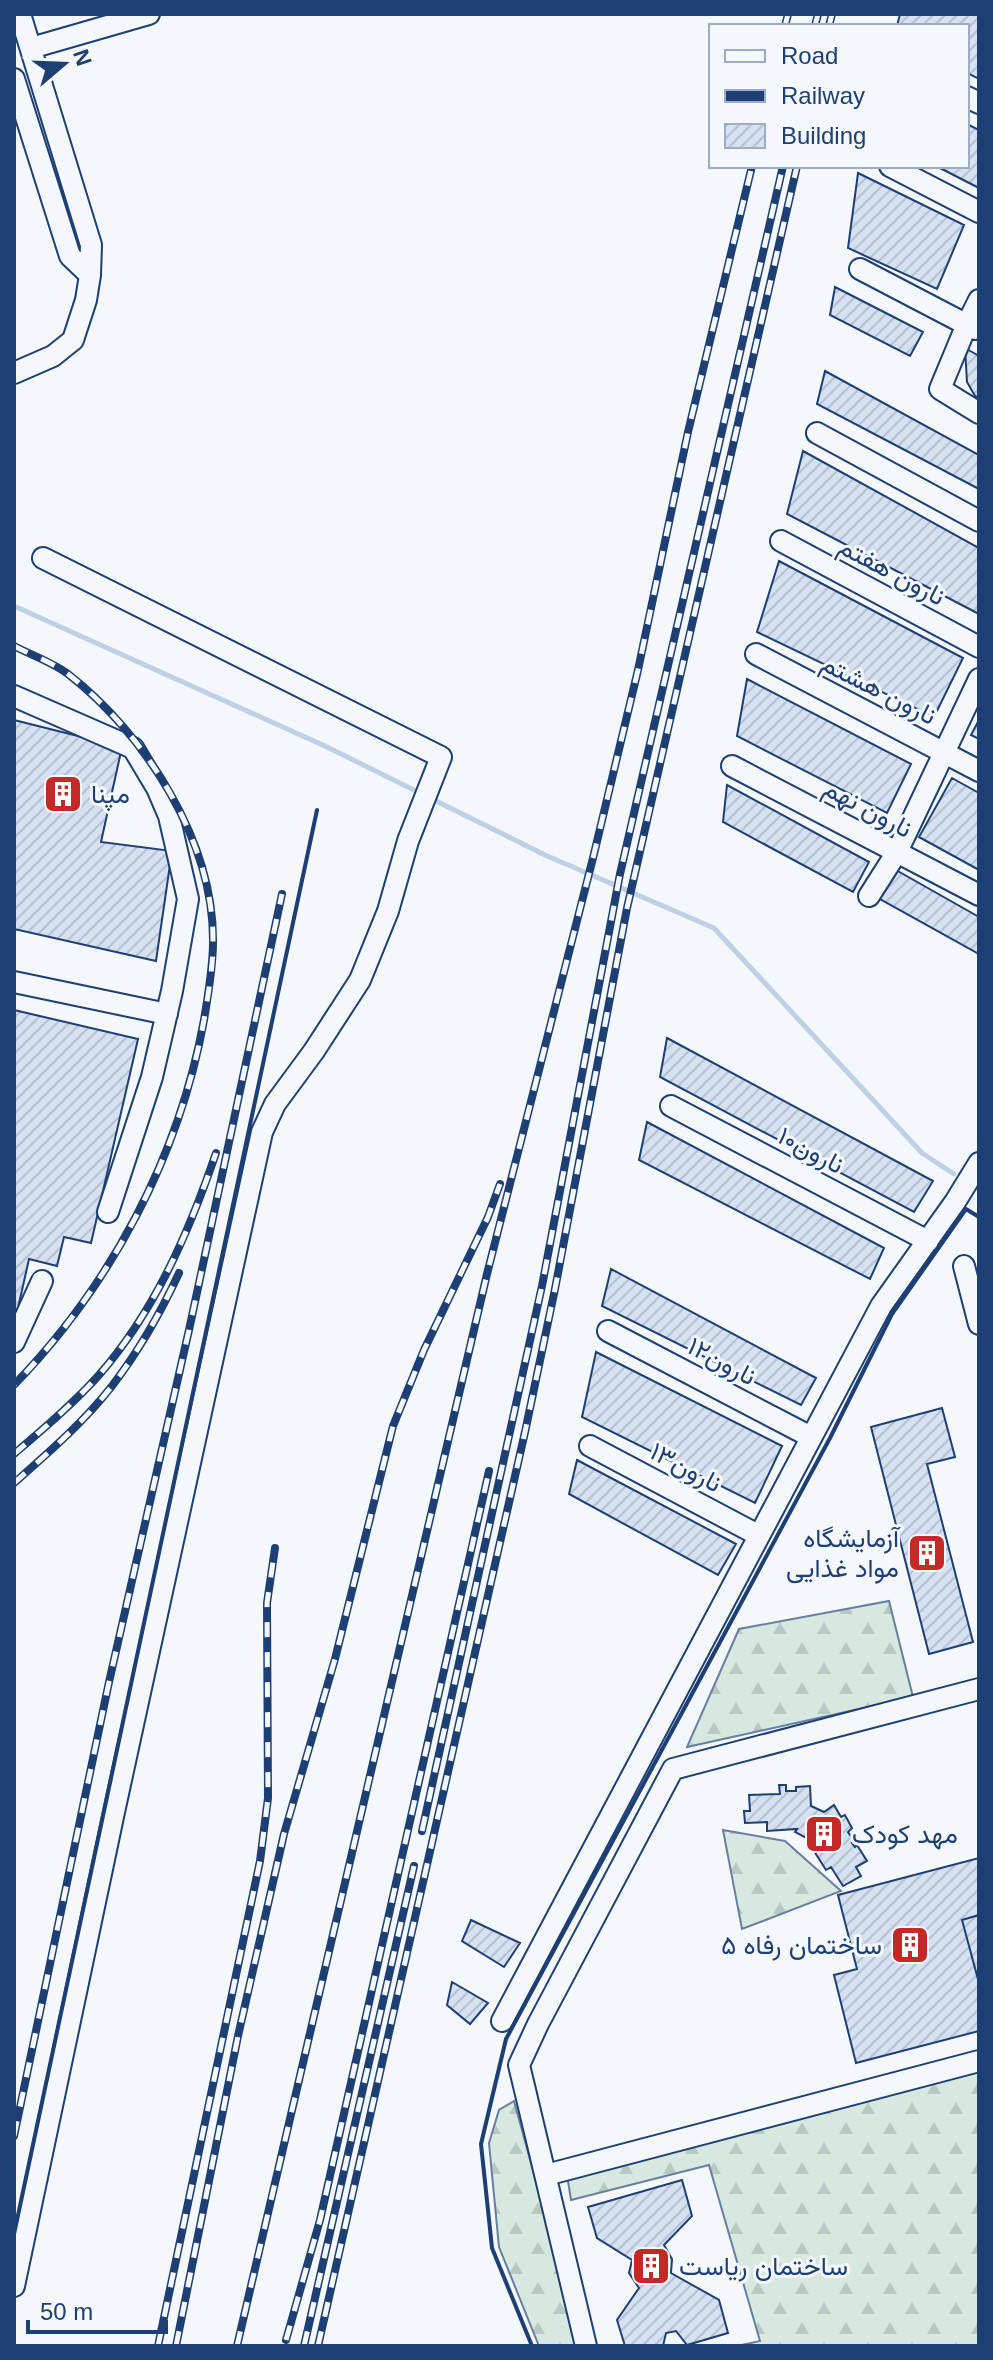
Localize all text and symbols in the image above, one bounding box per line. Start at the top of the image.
north arrow [24,24,104,104]
legend [709,24,969,168]
text: Road [781,42,838,69]
text: N [68,46,97,69]
text: Railway [781,82,865,109]
text: Building [781,122,866,149]
street label: نارون هفتم [833,531,950,613]
street label: نارون هشتم [816,647,941,733]
street label: نارون نهم [818,772,917,846]
building icon: مپنا [42,773,84,815]
place label: مپنا [91,779,130,812]
street label: نارون۱۰ [772,1120,849,1181]
street label: نارون۱۲ [682,1331,761,1392]
street label: نارون۱۳ [645,1436,727,1499]
place label: آزمایشگاه مواد غذایی [786,1523,901,1584]
building icon: آزمایشگاه مواد غذایی [906,1532,948,1574]
building icon: مهد کودک [803,1813,845,1855]
place label: مهد کودک [852,1819,958,1850]
building icon: ۵ ساختمان رفاه [889,1924,931,1966]
place label: ۵ ساختمان رفاه [721,1930,882,1961]
building icon: ساختمان ریاست [630,2245,672,2287]
place label: ساختمان ریاست [679,2251,848,2282]
scale bar [28,2284,166,2334]
text: 50 m [40,2298,93,2325]

